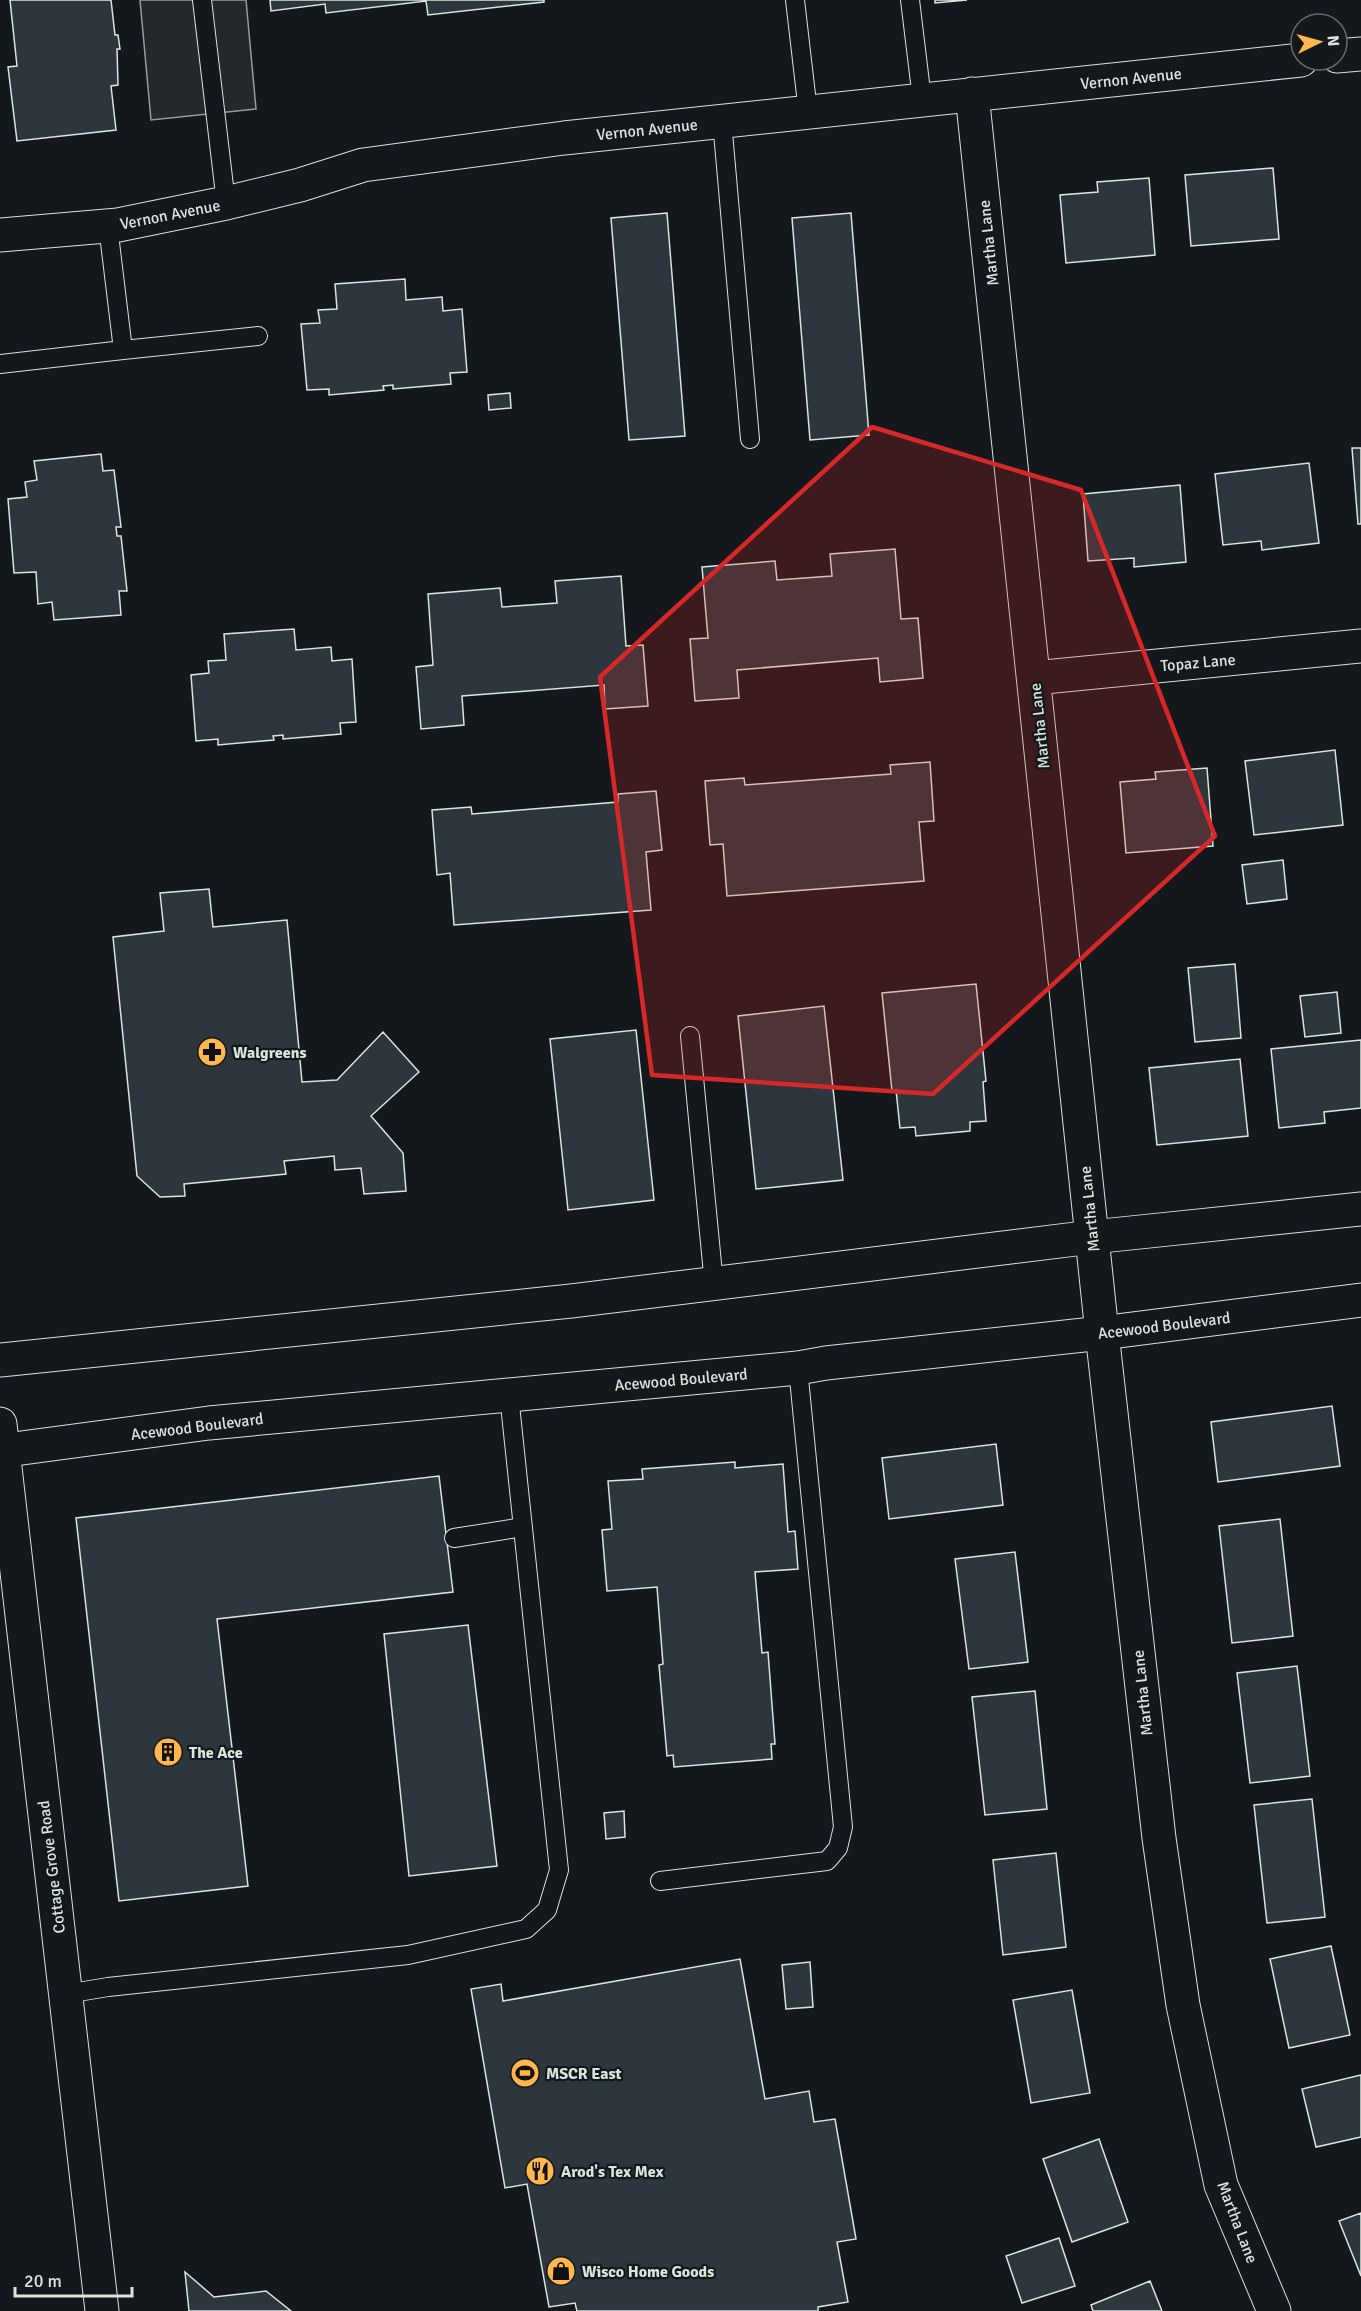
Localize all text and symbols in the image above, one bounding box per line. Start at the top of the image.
north arrow [1289,12,1349,72]
text: N [1322,34,1343,47]
street label: Vernon Avenue [1080,64,1183,94]
street label: Vernon Avenue [596,115,699,145]
street label: Vernon Avenue [118,195,222,234]
street label: Martha Lane [975,199,1003,287]
street label: Topaz Lane [1160,650,1236,676]
street label: Martha Lane [1026,682,1054,770]
pharmacy icon: Walgreens [196,1036,228,1068]
place label: Walgreens [233,1043,307,1063]
street label: Martha Lane [1076,1165,1104,1253]
street label: Acewood Boulevard [1097,1308,1232,1344]
street label: Acewood Boulevard [614,1364,749,1396]
street label: Acewood Boulevard [130,1409,265,1445]
street label: Martha Lane [1129,1649,1157,1737]
building icon: The Ace [152,1736,184,1768]
place label: The Ace [189,1743,243,1763]
street label: Cottage Grove Road [34,1799,70,1935]
sports icon: MSCR East [509,2057,541,2089]
place label: MSCR East [546,2064,622,2084]
restaurant icon: Arod's Tex Mex [524,2155,556,2187]
place label: Arod's Tex Mex [561,2162,664,2182]
street label: Martha Lane [1212,2179,1262,2266]
shop icon: Wisco Home Goods [545,2255,577,2287]
scale bar [15,2260,132,2298]
place label: Wisco Home Goods [582,2262,714,2282]
text: 20 m [24,2270,62,2292]

